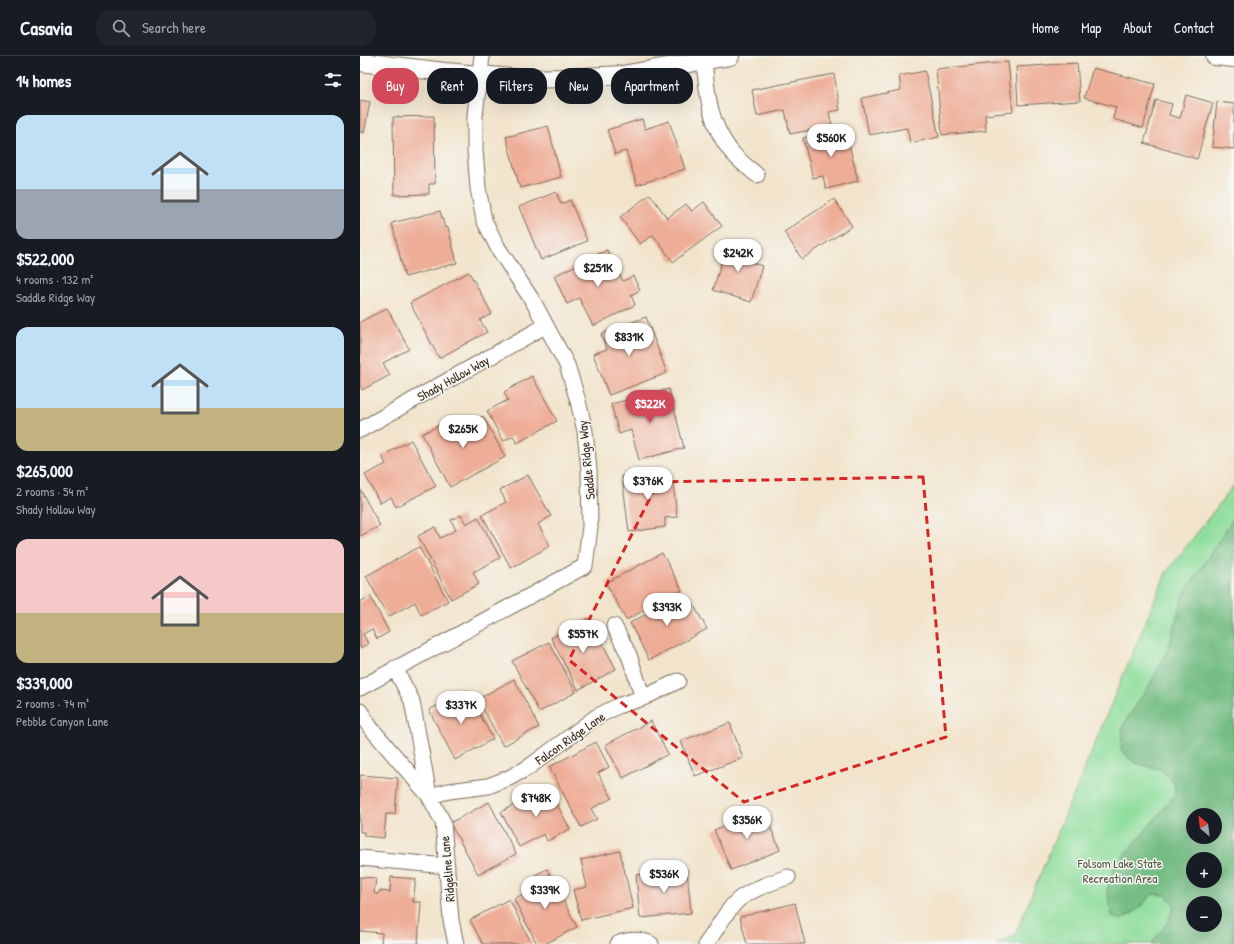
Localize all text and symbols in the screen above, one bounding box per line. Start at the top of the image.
search box [96,10,376,46]
text: Casavia [20,15,72,41]
icon: search [110,17,132,39]
text: Search here [142,17,206,38]
text: Home [1032,18,1059,37]
text: Map [1081,18,1101,37]
text: About [1123,18,1152,37]
text: Contact [1174,18,1214,37]
chip: Buy [372,68,419,104]
chip: Rent [427,68,478,104]
chip: Filters [486,68,547,104]
chip: New [555,68,603,104]
chip: Apartment [611,68,693,104]
text: 14 homes [16,69,71,92]
icon: filters [322,69,344,91]
pin: $560K [803,124,859,158]
text: $560K [816,128,846,146]
icon: home [144,141,216,213]
pin: $242K [710,239,766,273]
text: $242K [723,243,753,261]
text: $522,000 [16,247,74,270]
pin: $251K [570,254,626,288]
text: $251K [583,258,613,276]
text: 4 rooms · 132 m² [16,270,93,288]
text: Saddle Ridge Way [16,288,95,306]
pin: $831K [601,323,657,357]
text: $831K [614,327,644,345]
street label: Shady Hollow Way [414,351,493,405]
icon: home [144,353,216,425]
pin: $522K [622,390,678,424]
text: $522K [634,394,666,412]
pin: $265K [435,415,491,449]
text: $265K [448,419,478,437]
street label: Saddle Ridge Way [573,419,599,500]
text: $265,000 [16,459,73,482]
pin: $376K [620,467,676,501]
text: $376K [633,471,663,489]
text: 2 rooms · 54 m² [16,482,88,500]
text: Shady Hollow Way [16,500,96,518]
icon: home [144,565,216,637]
pin: $393K [639,593,695,627]
text: $393K [652,597,682,615]
pin: $557K [555,620,611,654]
text: $557K [568,624,598,642]
text: $339,000 [16,671,72,694]
pin: $337K [433,691,489,725]
text: 2 rooms · 74 m² [16,694,89,712]
text: $337K [445,695,477,713]
street label: Falcon Ridge Lane [531,707,609,769]
text: Pebble Canyon Lane [16,712,108,730]
pin: $748K [508,784,564,818]
text: $748K [521,788,551,806]
pin: $356K [719,806,775,840]
north arrow [1186,808,1222,844]
map controls [1186,808,1222,932]
text: $356K [732,810,762,828]
street label: Ridgeline Lane [435,835,459,903]
button: + [1186,852,1222,888]
park label: Folsom Lake State Recreation Area [1077,854,1162,887]
pin: $536K [636,860,692,894]
text: $536K [649,864,679,882]
pin: $339K [517,876,573,910]
text: $339K [530,880,560,898]
button: − [1186,896,1222,932]

